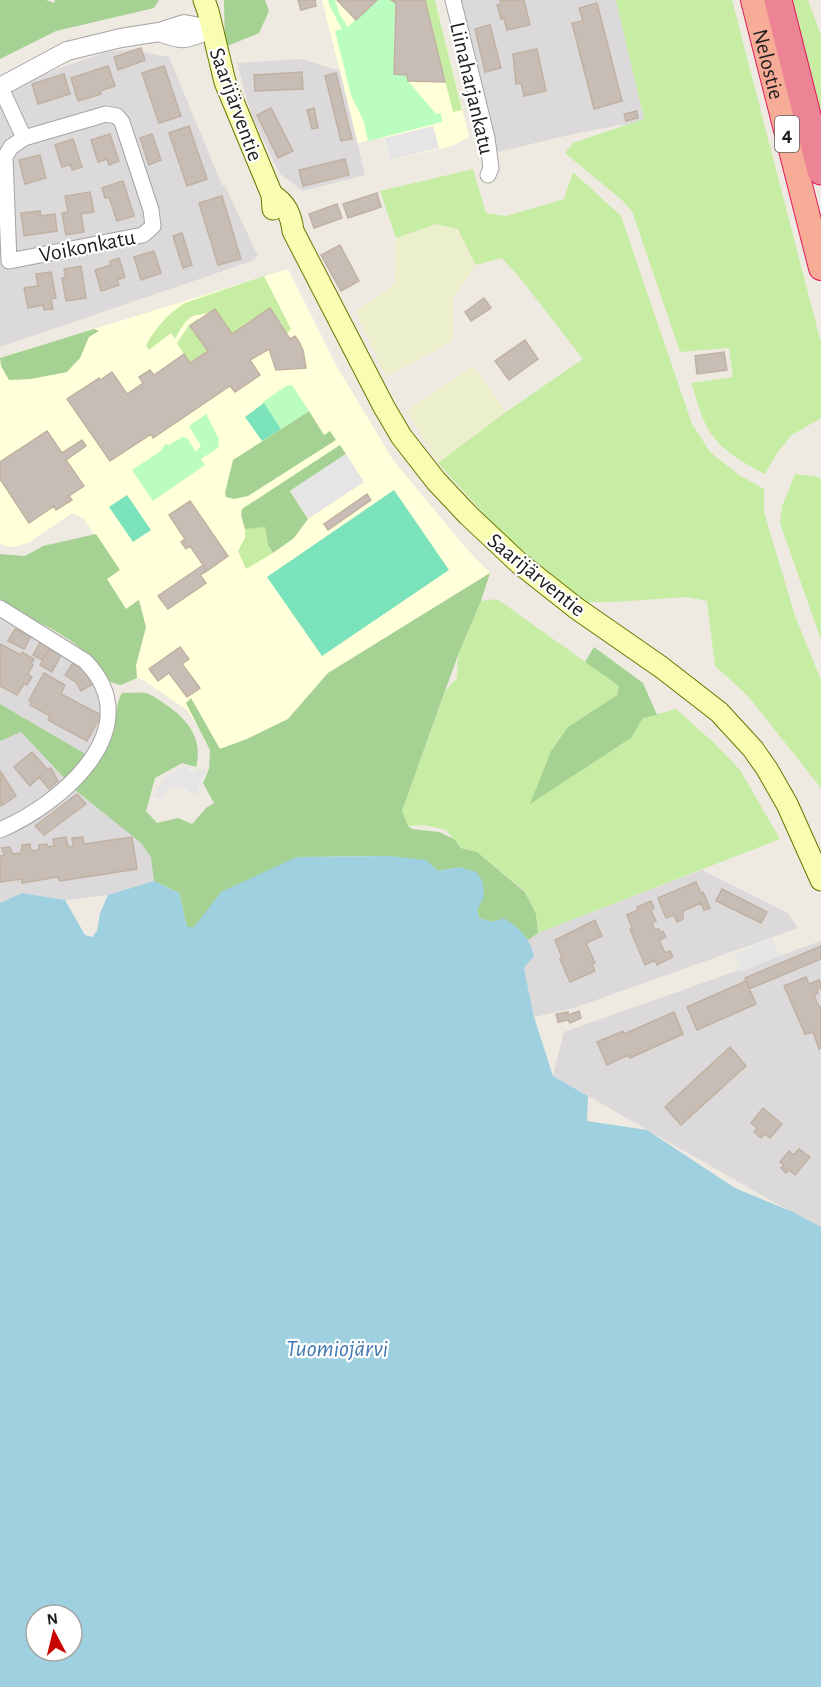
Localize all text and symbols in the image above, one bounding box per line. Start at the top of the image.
street label: Liinaharjankatu [446,20,498,156]
street label: Nelostie [749,27,788,102]
street label: Saarijärventie [205,45,267,164]
road number: 4 [775,116,799,152]
street label: Voikonkatu [37,226,137,266]
street label: Saarijärventie [483,529,589,621]
water label: Tuomiojärvi [286,1337,388,1361]
north arrow [24,1603,84,1663]
text: N [46,1610,59,1628]

